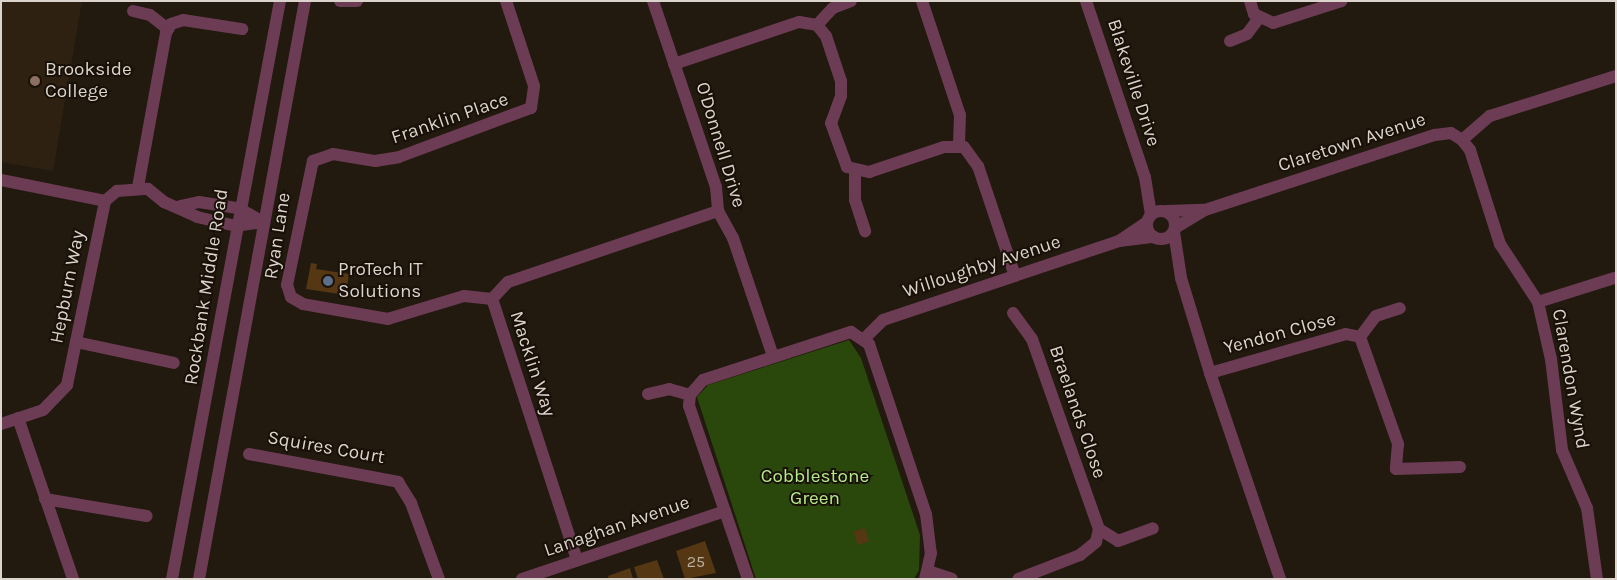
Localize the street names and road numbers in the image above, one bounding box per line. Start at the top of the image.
street label: Blakeville Drive [1102,16,1164,150]
street label: O'Donnell Drive [690,80,750,210]
street label: Franklin Place [388,88,512,150]
street label: Claretown Avenue [1275,108,1429,178]
street label: Rockbank Middle Road [180,187,234,387]
street label: Ryan Lane [260,191,296,281]
street label: Hepburn Way [46,228,90,346]
street label: Willoughby Avenue [900,231,1064,303]
street label: Clarendon Wynd [1546,307,1594,451]
street label: Macklin Way [504,308,560,420]
street label: Yendon Close [1221,308,1339,360]
street label: Braelands Close [1044,343,1110,481]
street label: Squires Court [266,426,386,470]
street label: Lanaghan Avenue [541,491,693,563]

